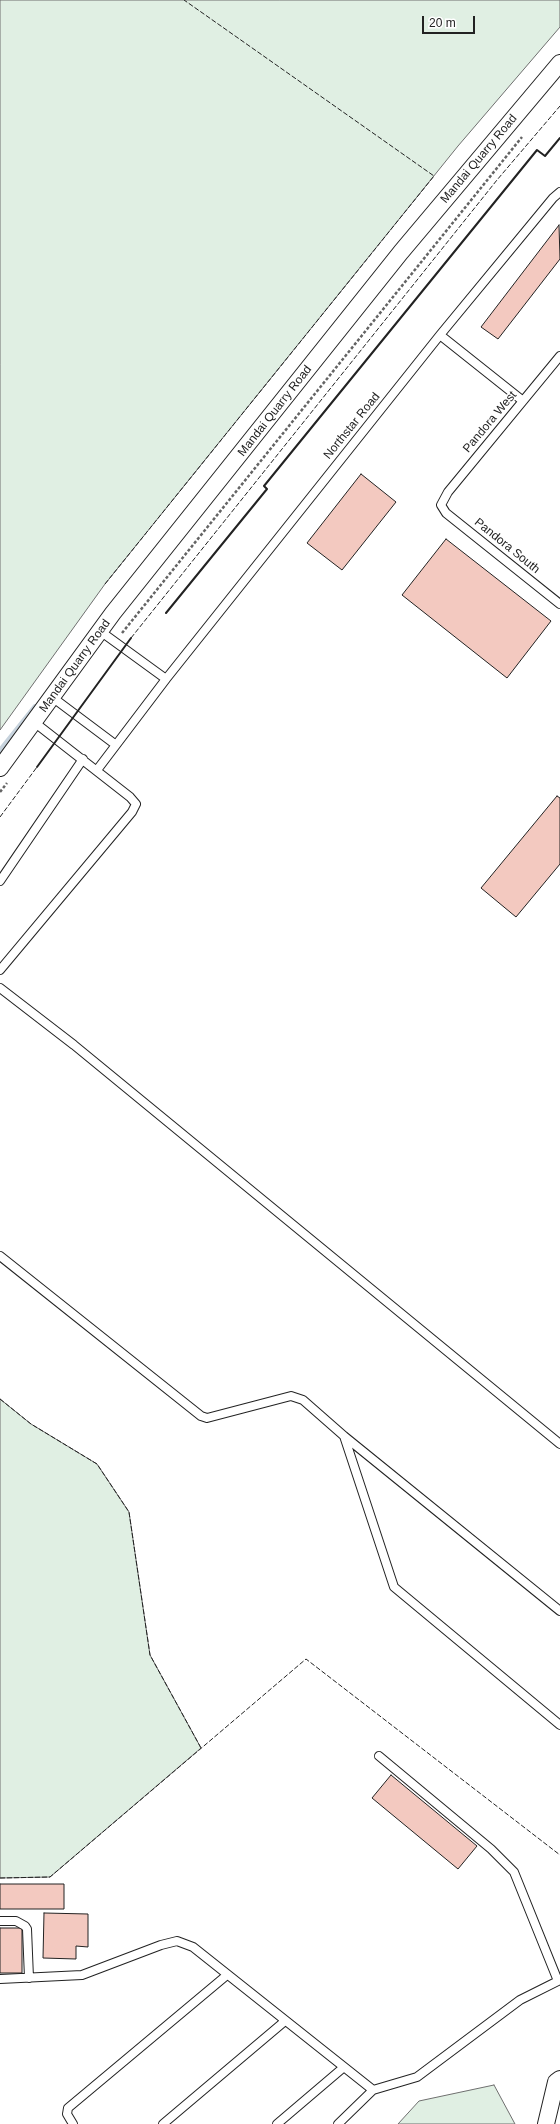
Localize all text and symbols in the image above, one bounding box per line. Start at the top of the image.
scale bar [424,8,477,34]
text: 20 m [429,16,456,30]
street label: Mandai Quarry Road [438,112,520,206]
street label: Mandai Quarry Road [235,363,315,459]
street label: Pandora West [460,388,520,456]
street label: Northstar Road [321,390,383,462]
street label: Pandora South [471,515,543,577]
street label: Mandai Quarry Road [36,617,114,715]

